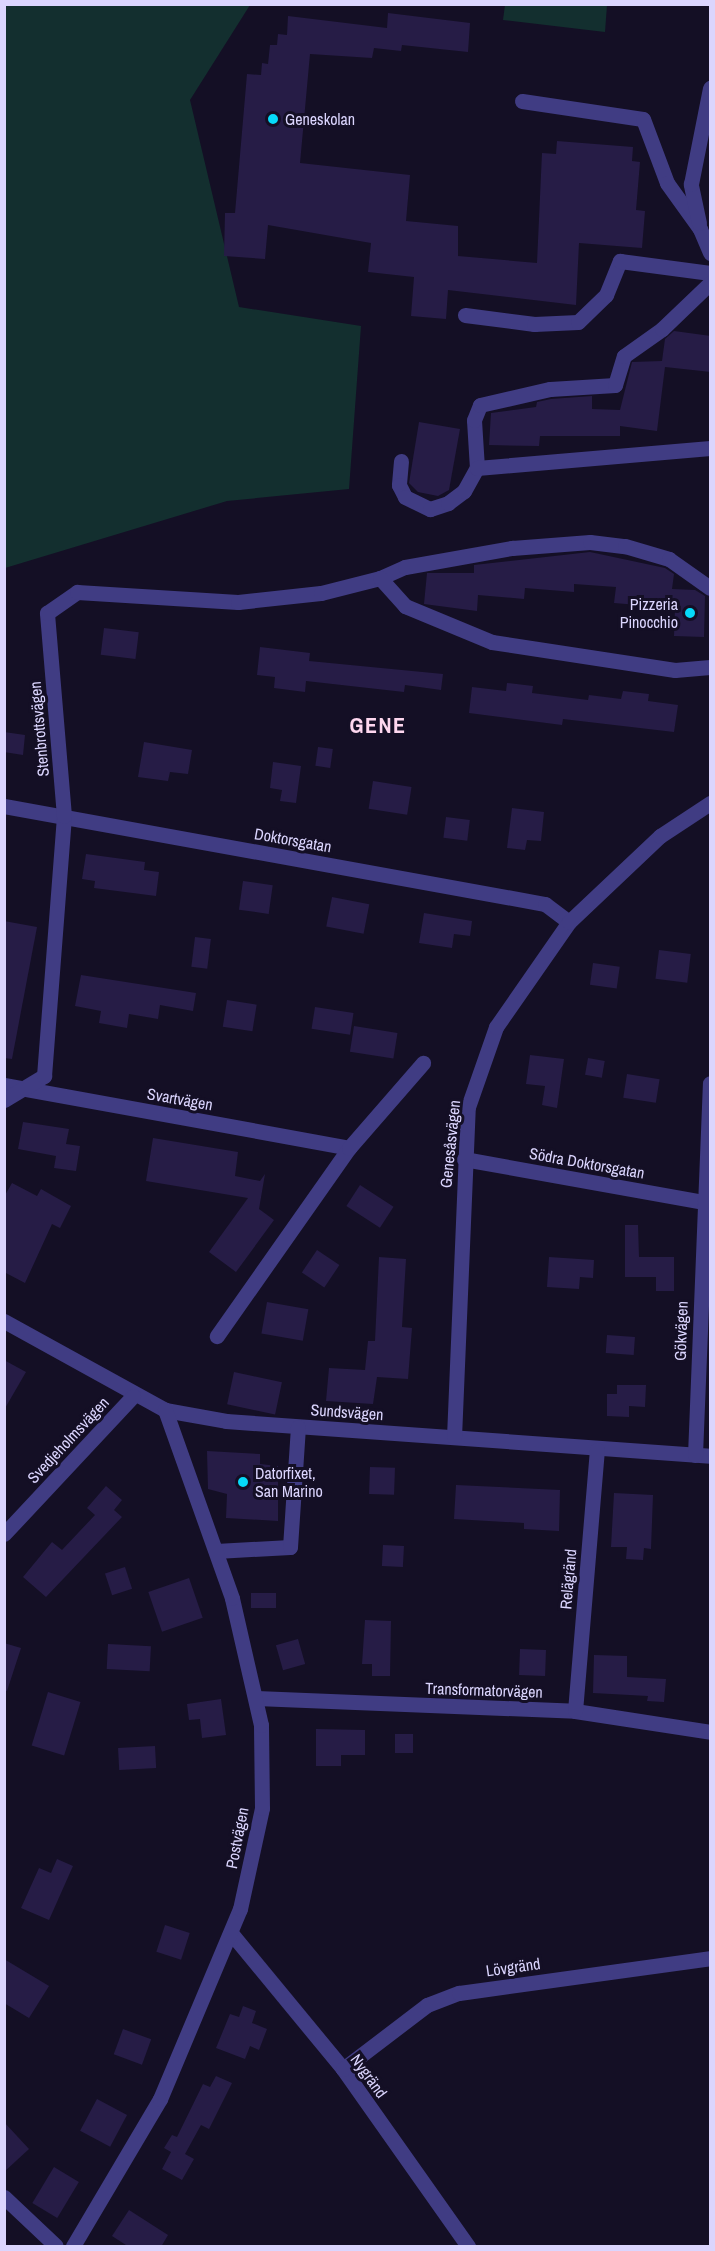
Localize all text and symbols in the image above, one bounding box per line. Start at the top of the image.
place label: Geneskolan [285,109,355,129]
marker: Geneskolan [266,112,280,126]
place label: Pizzeria Pinocchio [620,594,678,632]
marker: Pizzeria Pinocchio [683,606,697,620]
street label: Stenbrottsvägen [25,681,53,777]
district label: GENE [349,713,407,739]
street label: Doktorsgatan [253,824,333,856]
street label: Svartvägen [146,1084,214,1114]
street label: Genesåsvägen [436,1099,464,1189]
street label: Södra Doktorsgatan [528,1143,646,1183]
street label: Gökvägen [670,1301,692,1361]
street label: Svedjeholmsvägen [23,1393,113,1487]
street label: Sundsvägen [310,1400,384,1424]
place label: Datorfixet, San Marino [255,1463,323,1501]
marker: Datorfixet, San Marino [236,1475,250,1489]
street label: Relägränd [556,1548,580,1610]
street label: Transformatorvägen [425,1678,543,1702]
street label: Postvägen [222,1806,252,1870]
street label: Lövgränd [485,1954,541,1980]
street label: Nygränd [347,2050,391,2102]

